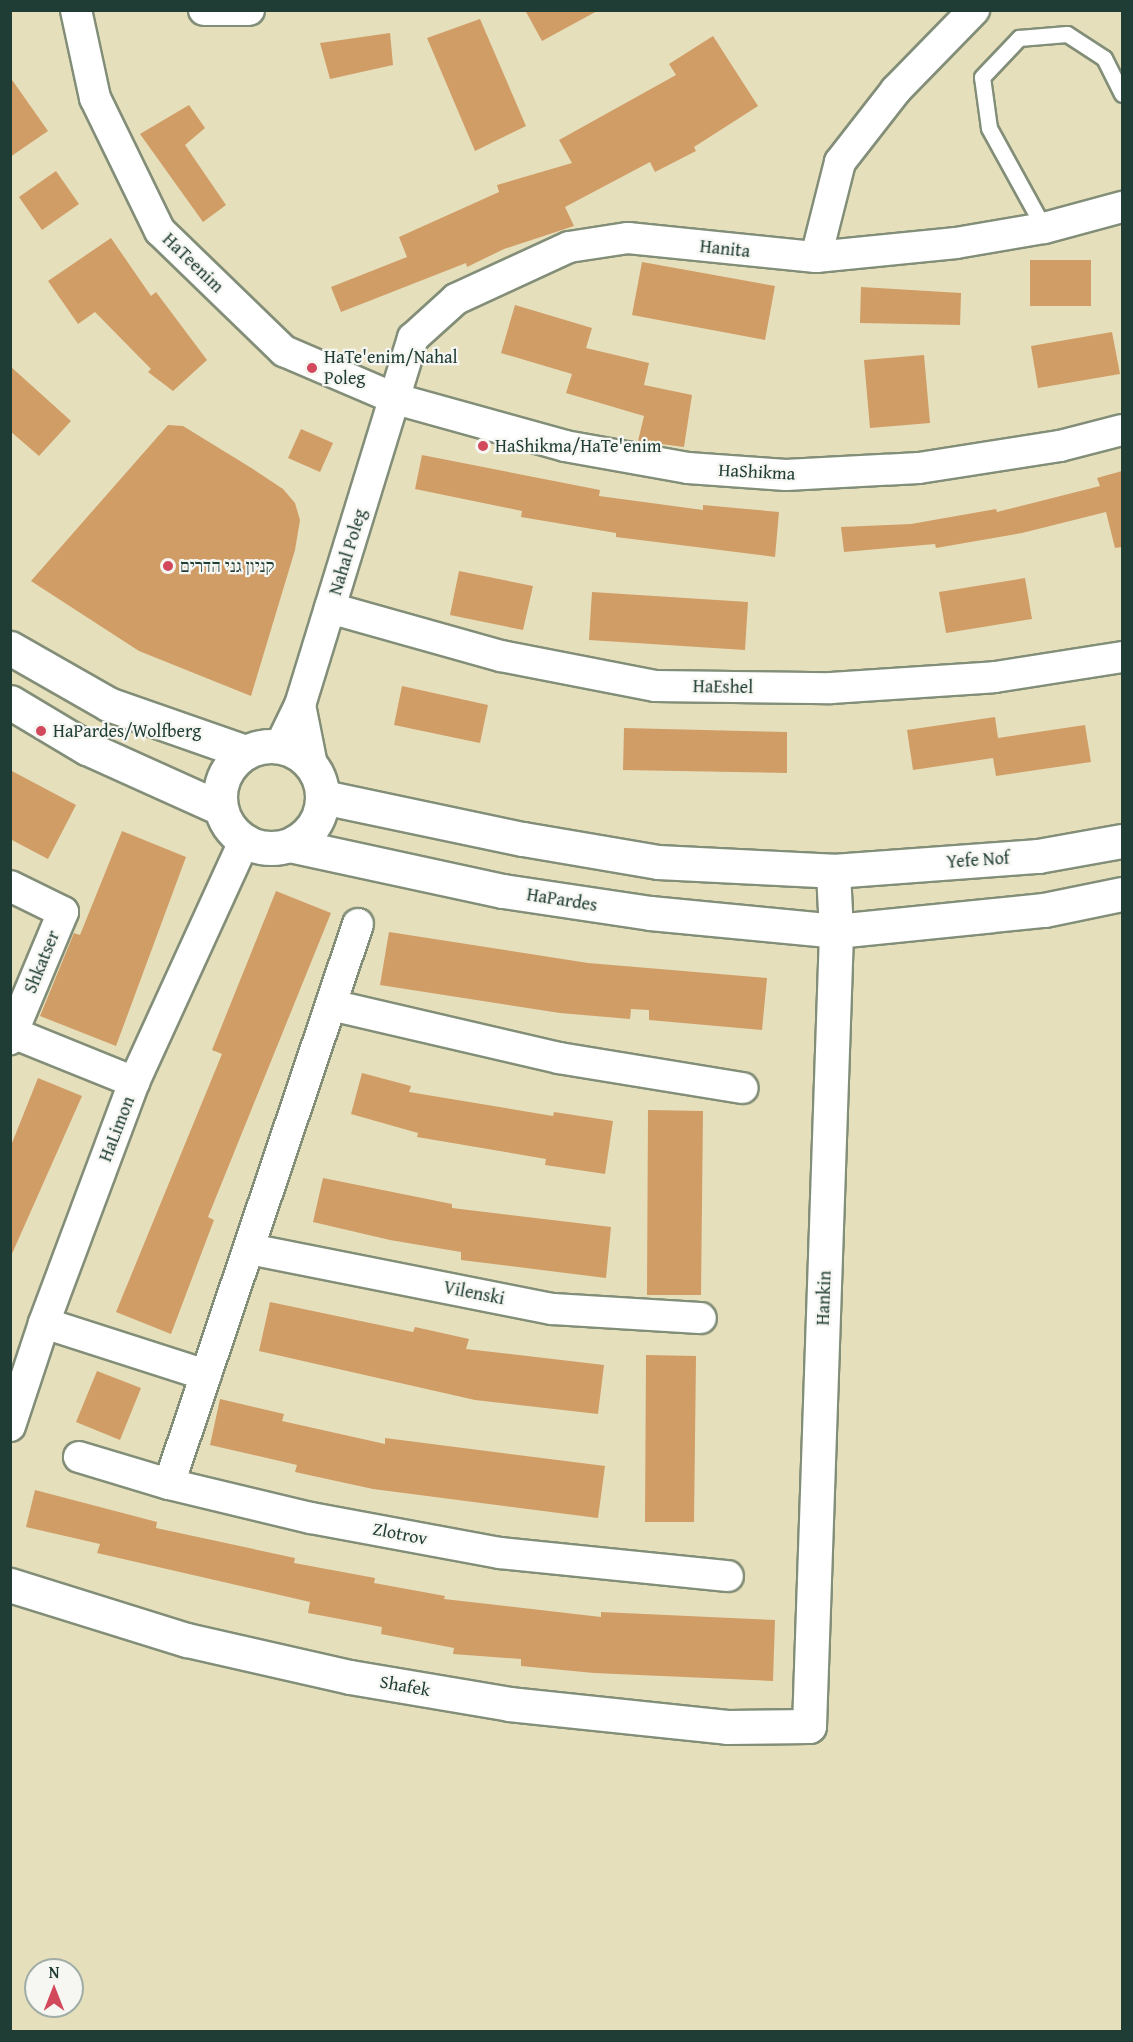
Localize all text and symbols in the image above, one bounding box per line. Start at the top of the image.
street label: HaTeenim [158,229,228,297]
street label: Hanita [699,236,751,262]
place label: HaTe'enim/Nahal Poleg [324,347,458,389]
marker: HaTe'enim/Nahal Poleg [305,361,319,375]
place label: HaShikma/HaTe'enim [495,435,661,457]
marker: HaShikma/HaTe'enim [476,439,490,453]
street label: HaShikma [718,459,796,485]
street label: Nahal Poleg [325,506,371,598]
place label: קניון גני הדרים [180,555,275,577]
marker: קניון גני הדרים [161,559,175,573]
street label: HaEshel [693,676,753,698]
place label: HaPardes/Wolfberg [53,720,201,742]
marker: HaPardes/Wolfberg [34,724,48,738]
street label: Yefe Nof [946,847,1010,873]
street label: HaPardes [525,884,599,916]
street label: Shkatser [20,927,64,997]
street label: HaLimon [95,1093,139,1165]
street label: Hankin [812,1270,836,1326]
street label: Vilenski [442,1277,506,1309]
street label: Zlotrov [371,1518,429,1550]
street label: Shafek [378,1671,432,1701]
north arrow [24,1958,84,2018]
text: N [49,1960,59,1984]

